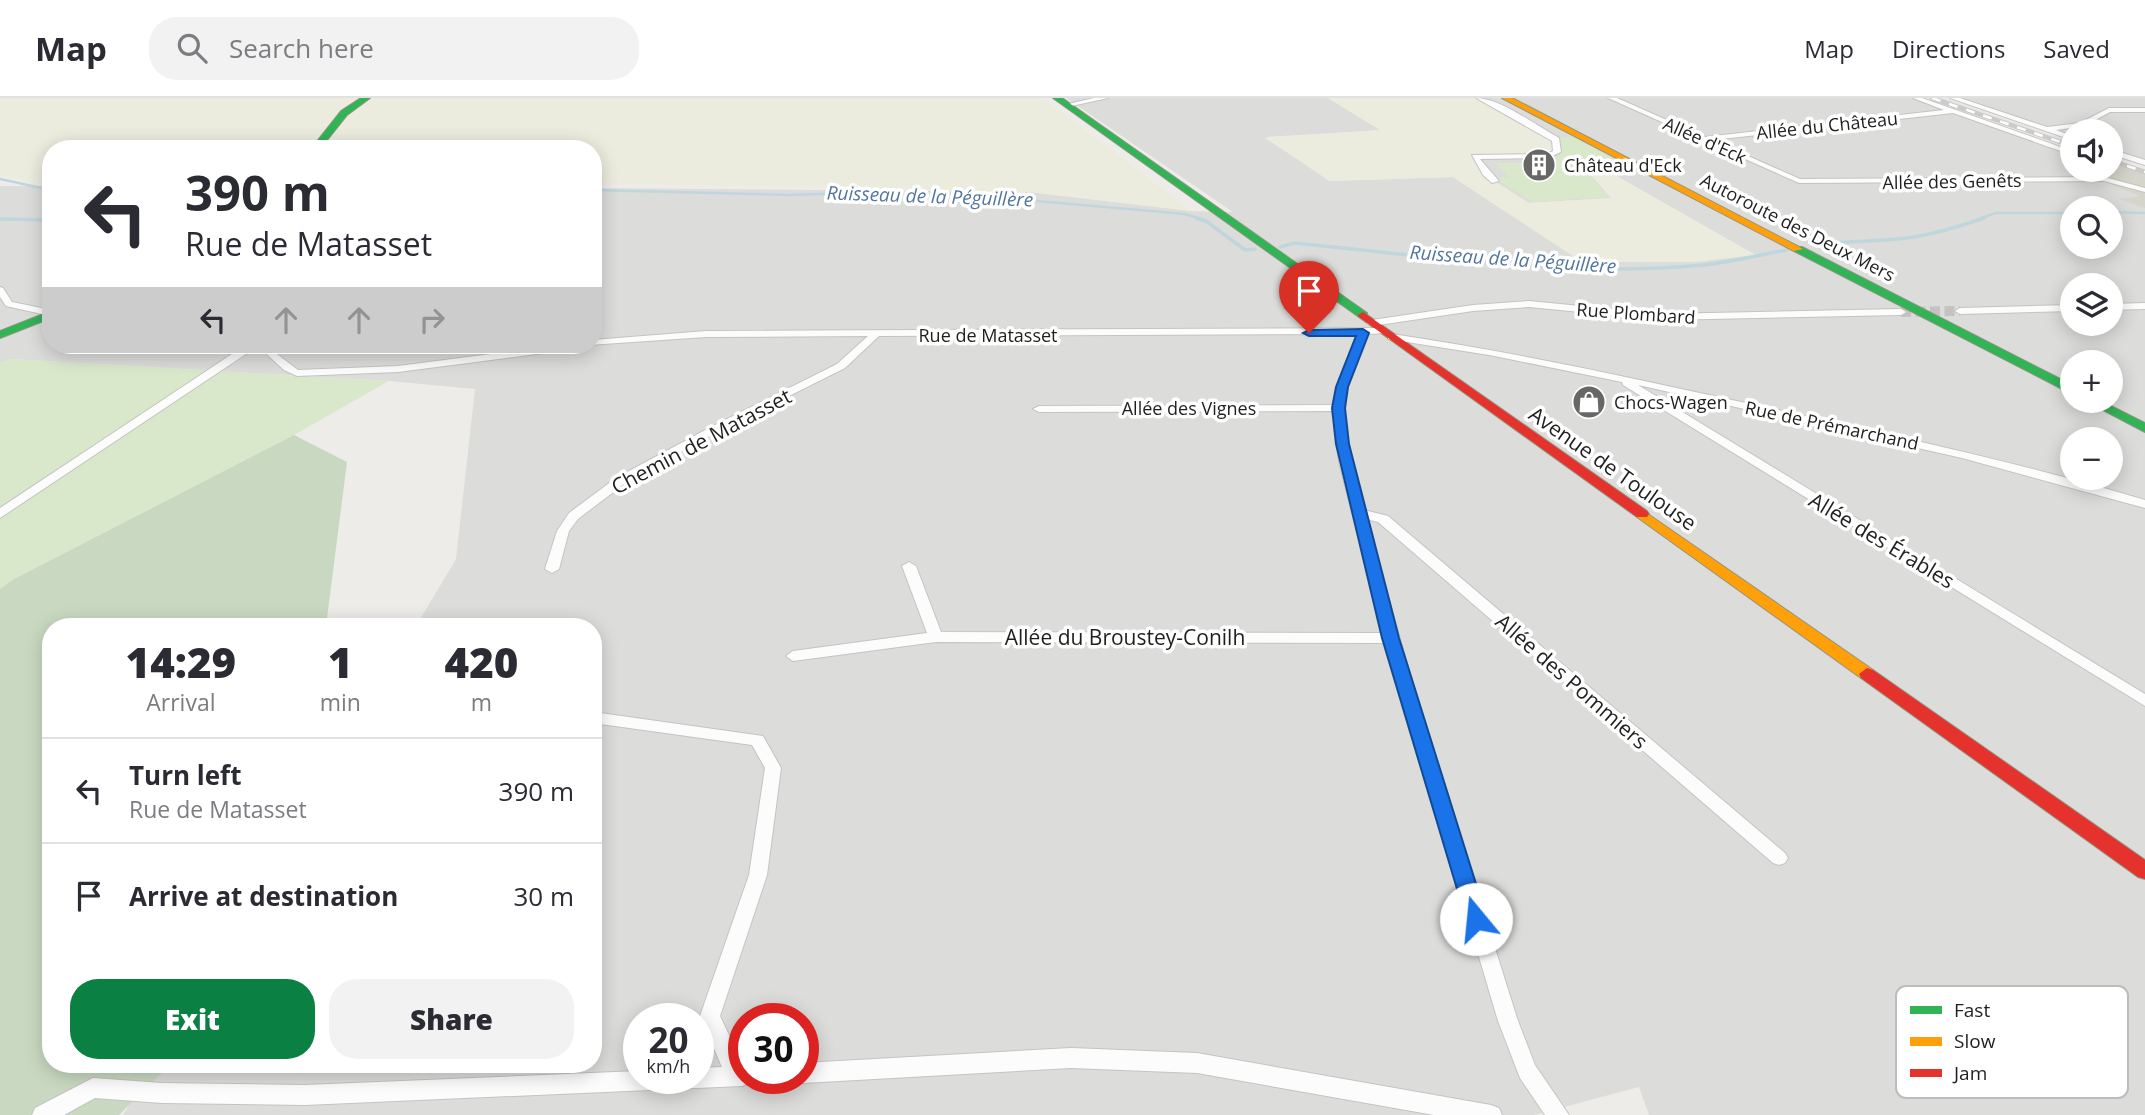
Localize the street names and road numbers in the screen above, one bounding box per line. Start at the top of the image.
street label: Allée du Château [1755,106,1899,144]
street label: Allée d'Eck [1660,111,1751,169]
street label: Autoroute des Deux Mers [1697,168,1899,286]
street label: Allée des Genêts [1882,168,2022,194]
street label: Rue Plombard [1576,297,1696,329]
street label: Rue de Matasset [918,323,1058,347]
street label: Chemin de Matasset [606,382,796,500]
street label: Rue de Prémarchand [1743,395,1921,455]
street label: Allée des Vignes [1122,396,1256,420]
street label: Avenue de Toulouse [1524,400,1702,536]
street label: Allée des Érables [1804,486,1960,594]
street label: Allée des Pommiers [1490,607,1654,755]
street label: Allée du Broustey-Conilh [1005,623,1245,651]

